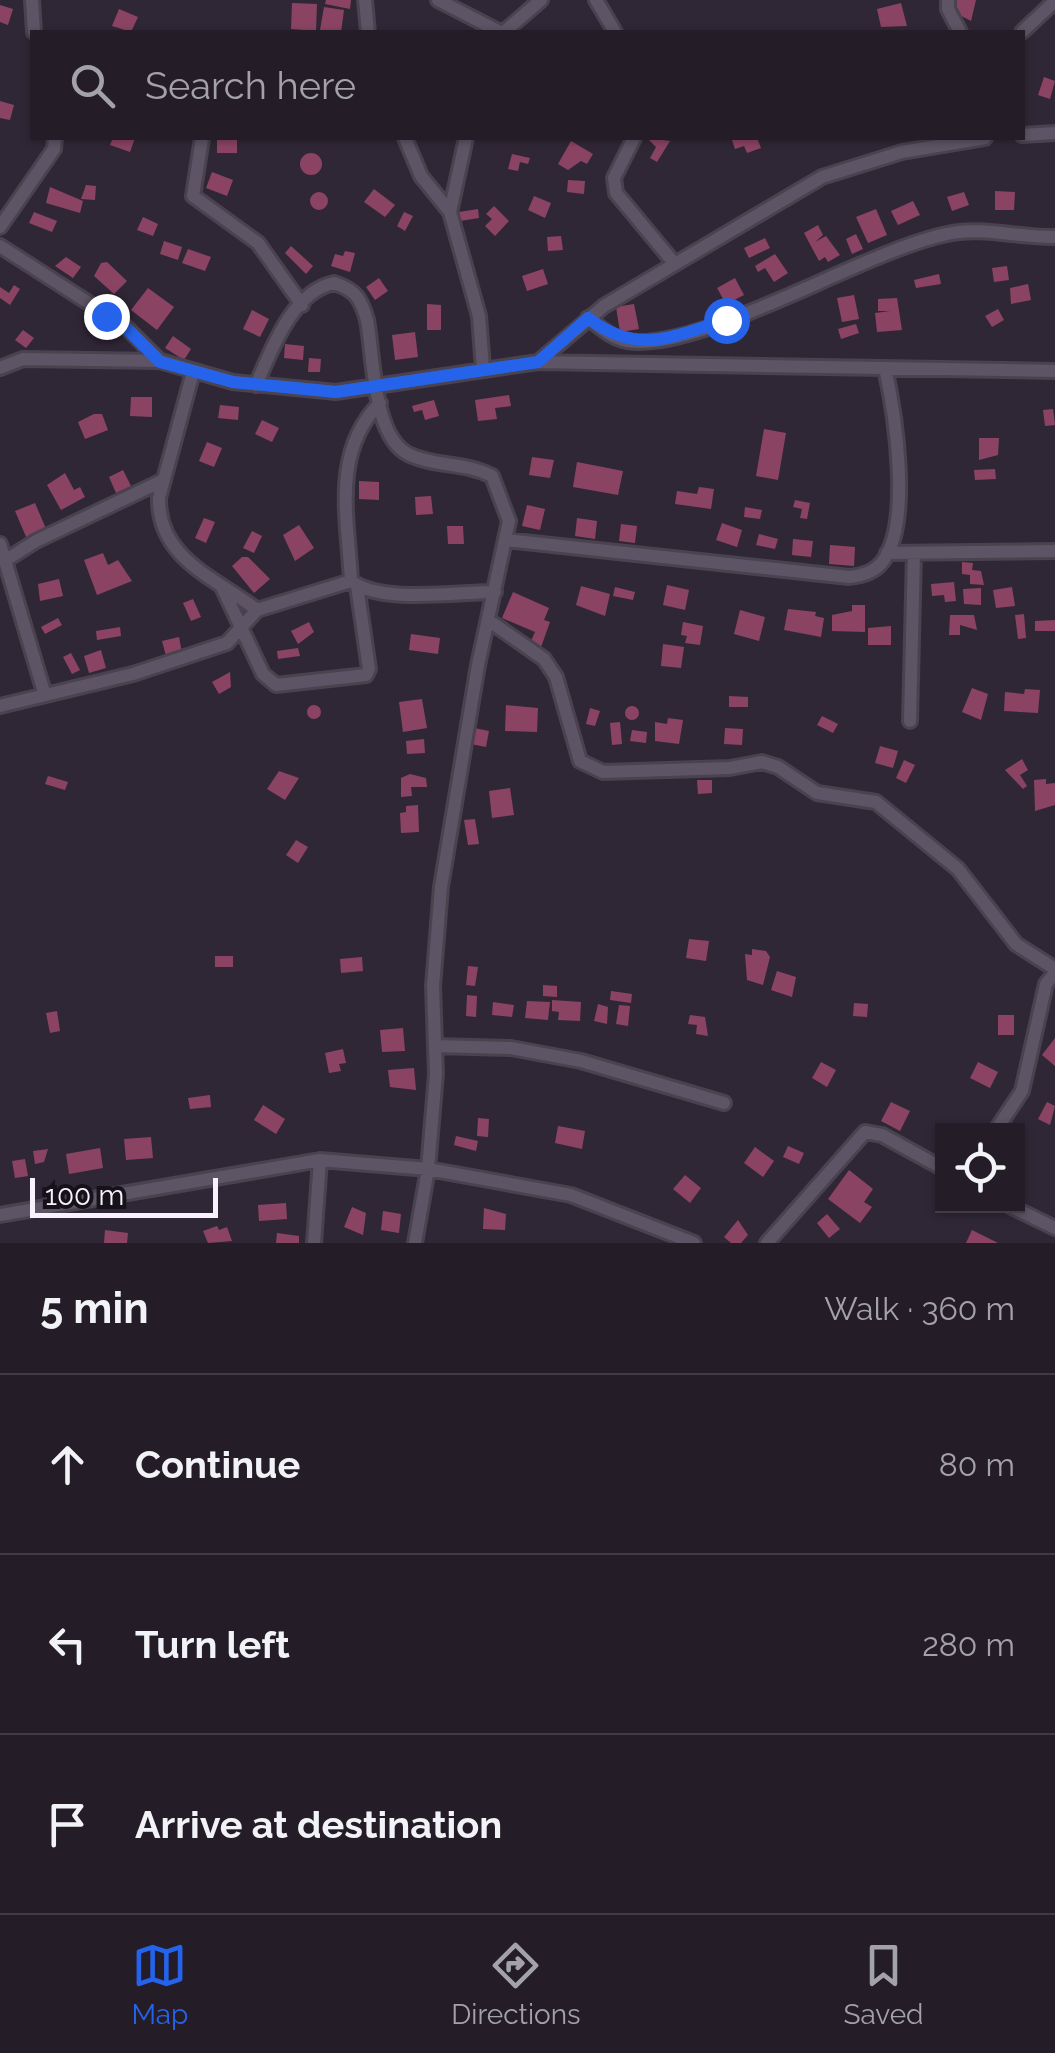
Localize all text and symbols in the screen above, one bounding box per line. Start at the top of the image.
search box [30,30,1025,140]
icon: search [65,58,120,113]
text: Search here [145,63,356,108]
route end [84,294,130,340]
route start [704,298,750,344]
map controls [935,1123,1025,1213]
button: locate [935,1123,1025,1213]
scale bar [30,1173,218,1218]
text: 100 m [45,1179,124,1212]
text: 5 min [40,1284,149,1333]
text: Walk · 360 m [824,1290,1015,1327]
icon: ahead [40,1437,95,1492]
text: Continue [135,1442,300,1487]
text: 80 m [939,1446,1015,1483]
icon: left [40,1617,95,1672]
text: Turn left [135,1622,290,1667]
text: 280 m [922,1626,1015,1663]
icon: arrive [40,1797,95,1852]
text: Arrive at destination [135,1802,502,1847]
tab: Map [131,1938,188,2031]
tab: Directions [451,1938,581,2031]
tab: Saved [843,1938,924,2031]

